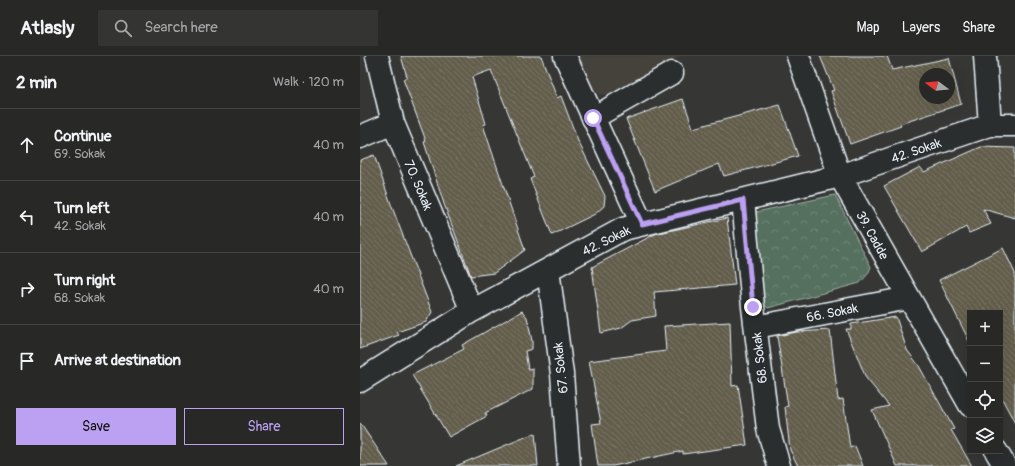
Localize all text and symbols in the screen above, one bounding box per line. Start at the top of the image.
search box [98,10,378,46]
text: Atlasly [20,16,74,40]
icon: search [112,17,134,39]
text: Search here [144,18,218,37]
text: Map [857,19,880,36]
text: Layers [902,19,940,36]
text: Share [962,19,995,36]
north arrow [919,68,955,104]
text: 2 min [16,72,57,93]
text: Walk · 120 m [273,74,344,90]
route start [584,109,602,127]
text: Continue [54,127,112,146]
icon: ahead [16,134,38,156]
street label: 42. Sokak [889,135,944,167]
text: 40 m [313,137,344,153]
text: 69. Sokak [54,146,105,162]
street label: 70. Sokak [400,158,436,213]
text: Turn left [54,199,110,218]
icon: left [16,206,38,228]
street label: 39. Cadde [852,208,892,263]
text: 40 m [313,209,344,225]
text: 42. Sokak [54,218,106,234]
street label: 42. Sokak [580,222,634,259]
text: Turn right [54,271,115,290]
icon: right [16,278,38,300]
text: 40 m [313,281,344,297]
text: 68. Sokak [54,290,105,306]
route end [744,298,762,316]
street label: 66. Sokak [805,300,860,326]
map controls [967,310,1003,454]
button: + [967,310,1003,346]
street label: 68. Sokak [749,331,771,384]
street label: 67. Sokak [550,341,572,394]
button: − [967,346,1003,382]
icon: arrive [16,350,38,372]
text: Arrive at destination [54,351,181,370]
button: locate [967,382,1003,418]
button: Save [16,408,176,445]
button: Share [184,408,344,445]
button: layers [967,418,1003,454]

